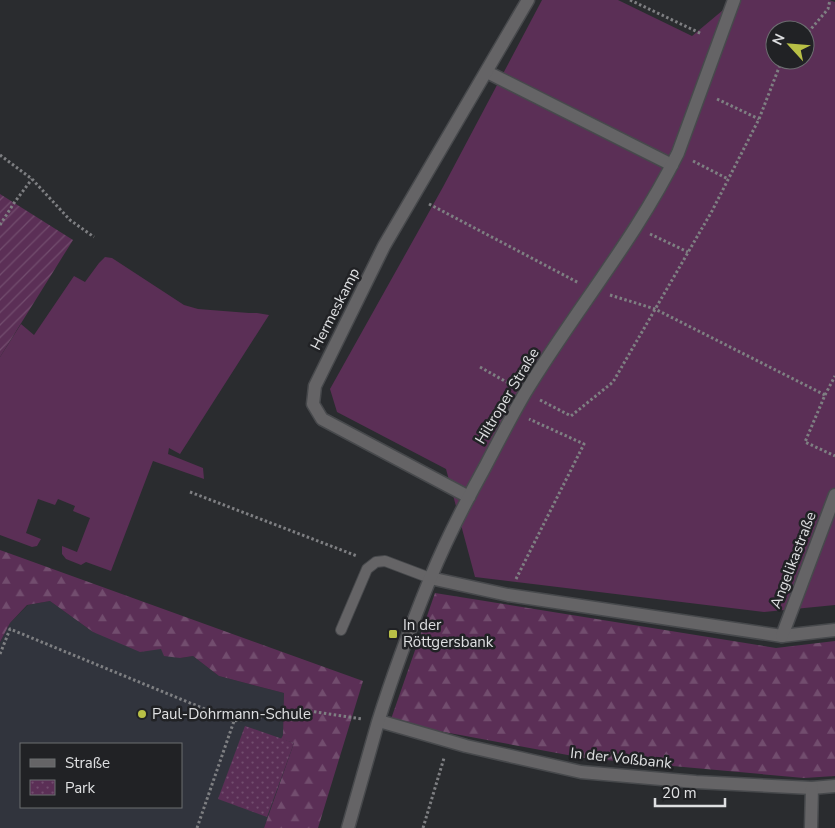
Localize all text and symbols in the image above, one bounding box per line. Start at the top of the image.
north arrow [765,20,815,70]
text: N [768,31,790,48]
street label: Hermeskamp [306,264,364,354]
street label: Hiltroper Straße [470,344,544,448]
street label: Angelikastraße [765,509,821,611]
place label: In der Röttgersbank [403,615,494,652]
marker: In der Röttgersbank [387,628,399,640]
place label: Paul-Dohrmann-Schule [152,704,311,724]
marker: Paul-Dohrmann-Schule [136,708,148,720]
legend [20,743,182,808]
street label: In der Voßbank [569,743,673,773]
text: Straße [65,753,110,773]
scale bar [655,776,725,808]
text: Park [65,778,95,798]
text: 20 m [662,783,697,803]

